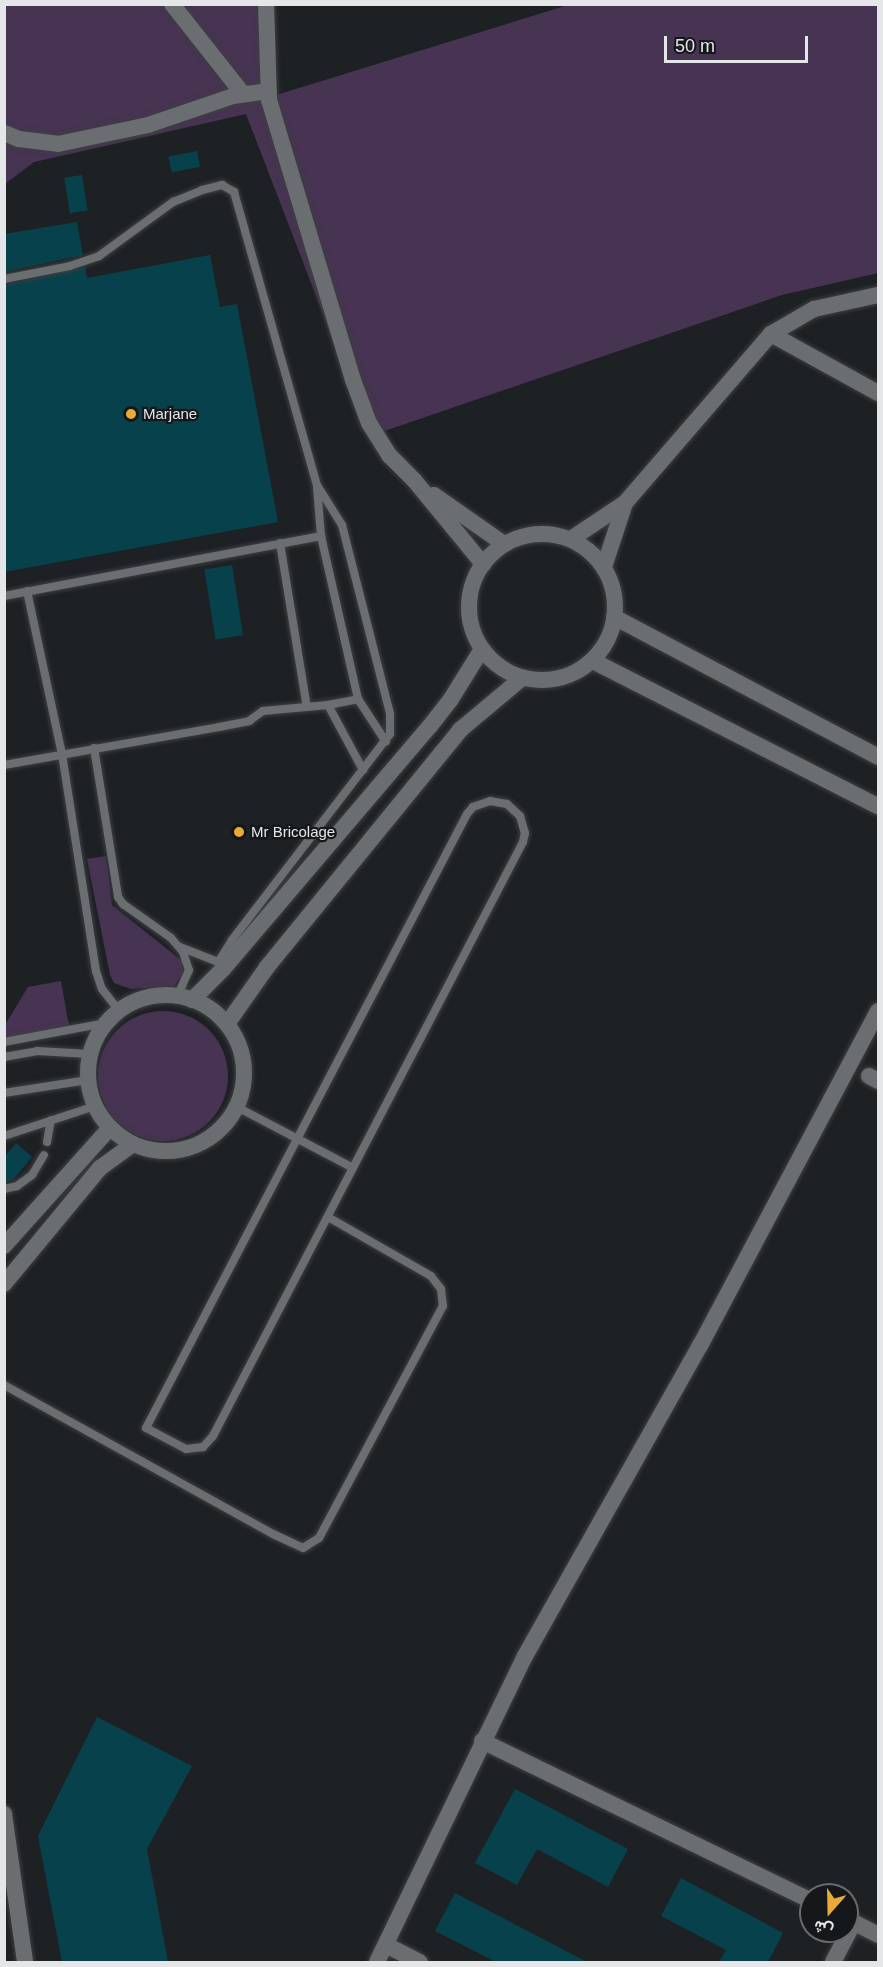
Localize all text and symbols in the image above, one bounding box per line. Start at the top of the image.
scale bar [667,24,811,62]
text: 50 m [675,36,715,56]
place label: Marjane [143,405,197,423]
marker: Marjane [124,407,138,421]
place label: Mr Bricolage [251,823,335,841]
marker: Mr Bricolage [232,825,246,839]
north arrow [799,1883,859,1943]
text: ش [811,1917,835,1940]

